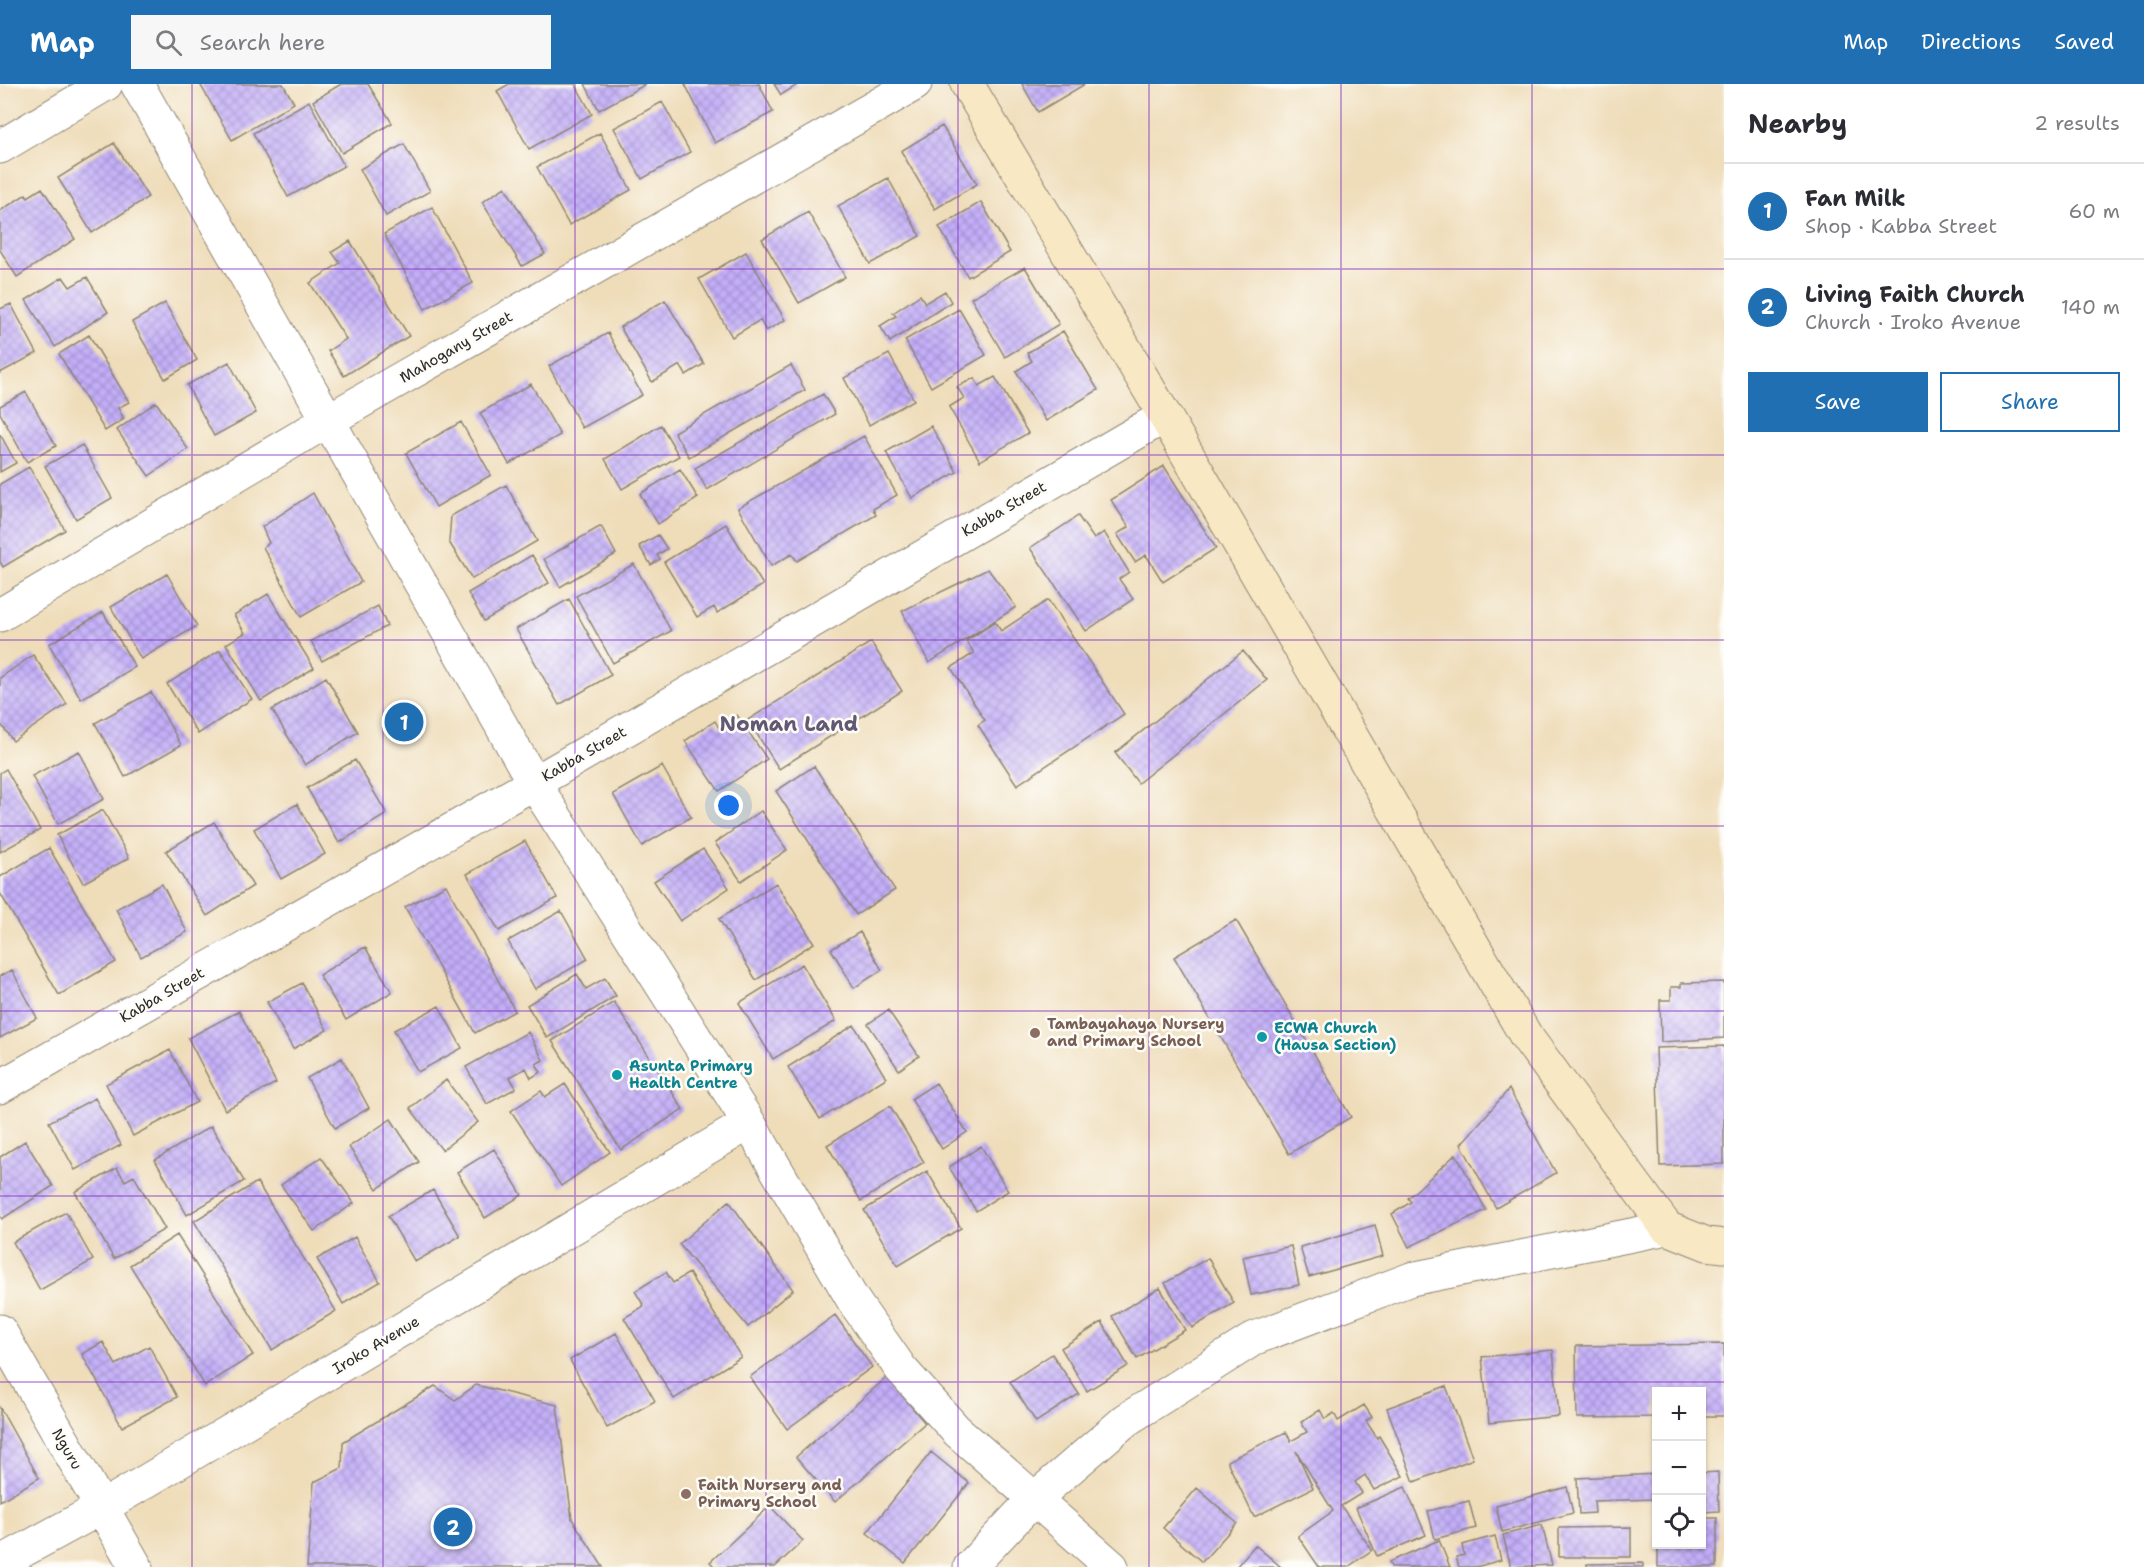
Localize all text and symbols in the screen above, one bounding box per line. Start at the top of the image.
search box [131,15,551,69]
text: Map [30,23,95,61]
icon: search [152,26,185,59]
text: Search here [200,28,325,57]
text: Map [1843,28,1888,56]
text: Directions [1921,28,2021,56]
text: Saved [2054,28,2114,56]
text: Nearby [1748,106,1847,141]
text: 2 results [2034,110,2120,136]
text: Fan Milk [1805,184,1906,213]
text: 1 [1763,198,1772,224]
text: 60 m [2068,198,2120,224]
text: Shop · Kabba Street [1805,213,1997,239]
text: Living Faith Church [1805,280,2025,309]
text: 2 [1761,294,1775,320]
text: 140 m [2061,294,2120,320]
street label: Mahogany Street [396,307,516,387]
text: Church · Iroko Avenue [1805,309,2021,335]
button: Save [1748,372,1928,432]
button: Share [1940,372,2120,432]
street label: Kabba Street [958,477,1050,541]
pin: 1 [384,700,424,744]
district label: Noman Land [720,710,858,738]
street label: Kabba Street [538,722,630,786]
your location [714,791,743,820]
street label: Kabba Street [116,963,208,1027]
place label: Tambayahaya Nursery and Primary School [1047,1014,1224,1051]
place label: ECWA Church (Hausa Section) [1274,1018,1396,1055]
marker: Tambayahaya Nursery and Primary School [1028,1026,1042,1040]
marker: ECWA Church (Hausa Section) [1255,1030,1269,1044]
place label: Asunta Primary Health Centre [629,1056,753,1093]
marker: Asunta Primary Health Centre [610,1068,624,1082]
street label: Iroko Avenue [329,1311,423,1379]
map controls [1652,1387,1706,1549]
button: + [1652,1387,1706,1441]
street label: Nguru [47,1425,87,1473]
button: − [1652,1441,1706,1495]
place label: Faith Nursery and Primary School [698,1475,842,1512]
marker: Faith Nursery and Primary School [679,1487,693,1501]
button: locate [1652,1495,1706,1549]
pin: 2 [434,1504,472,1550]

